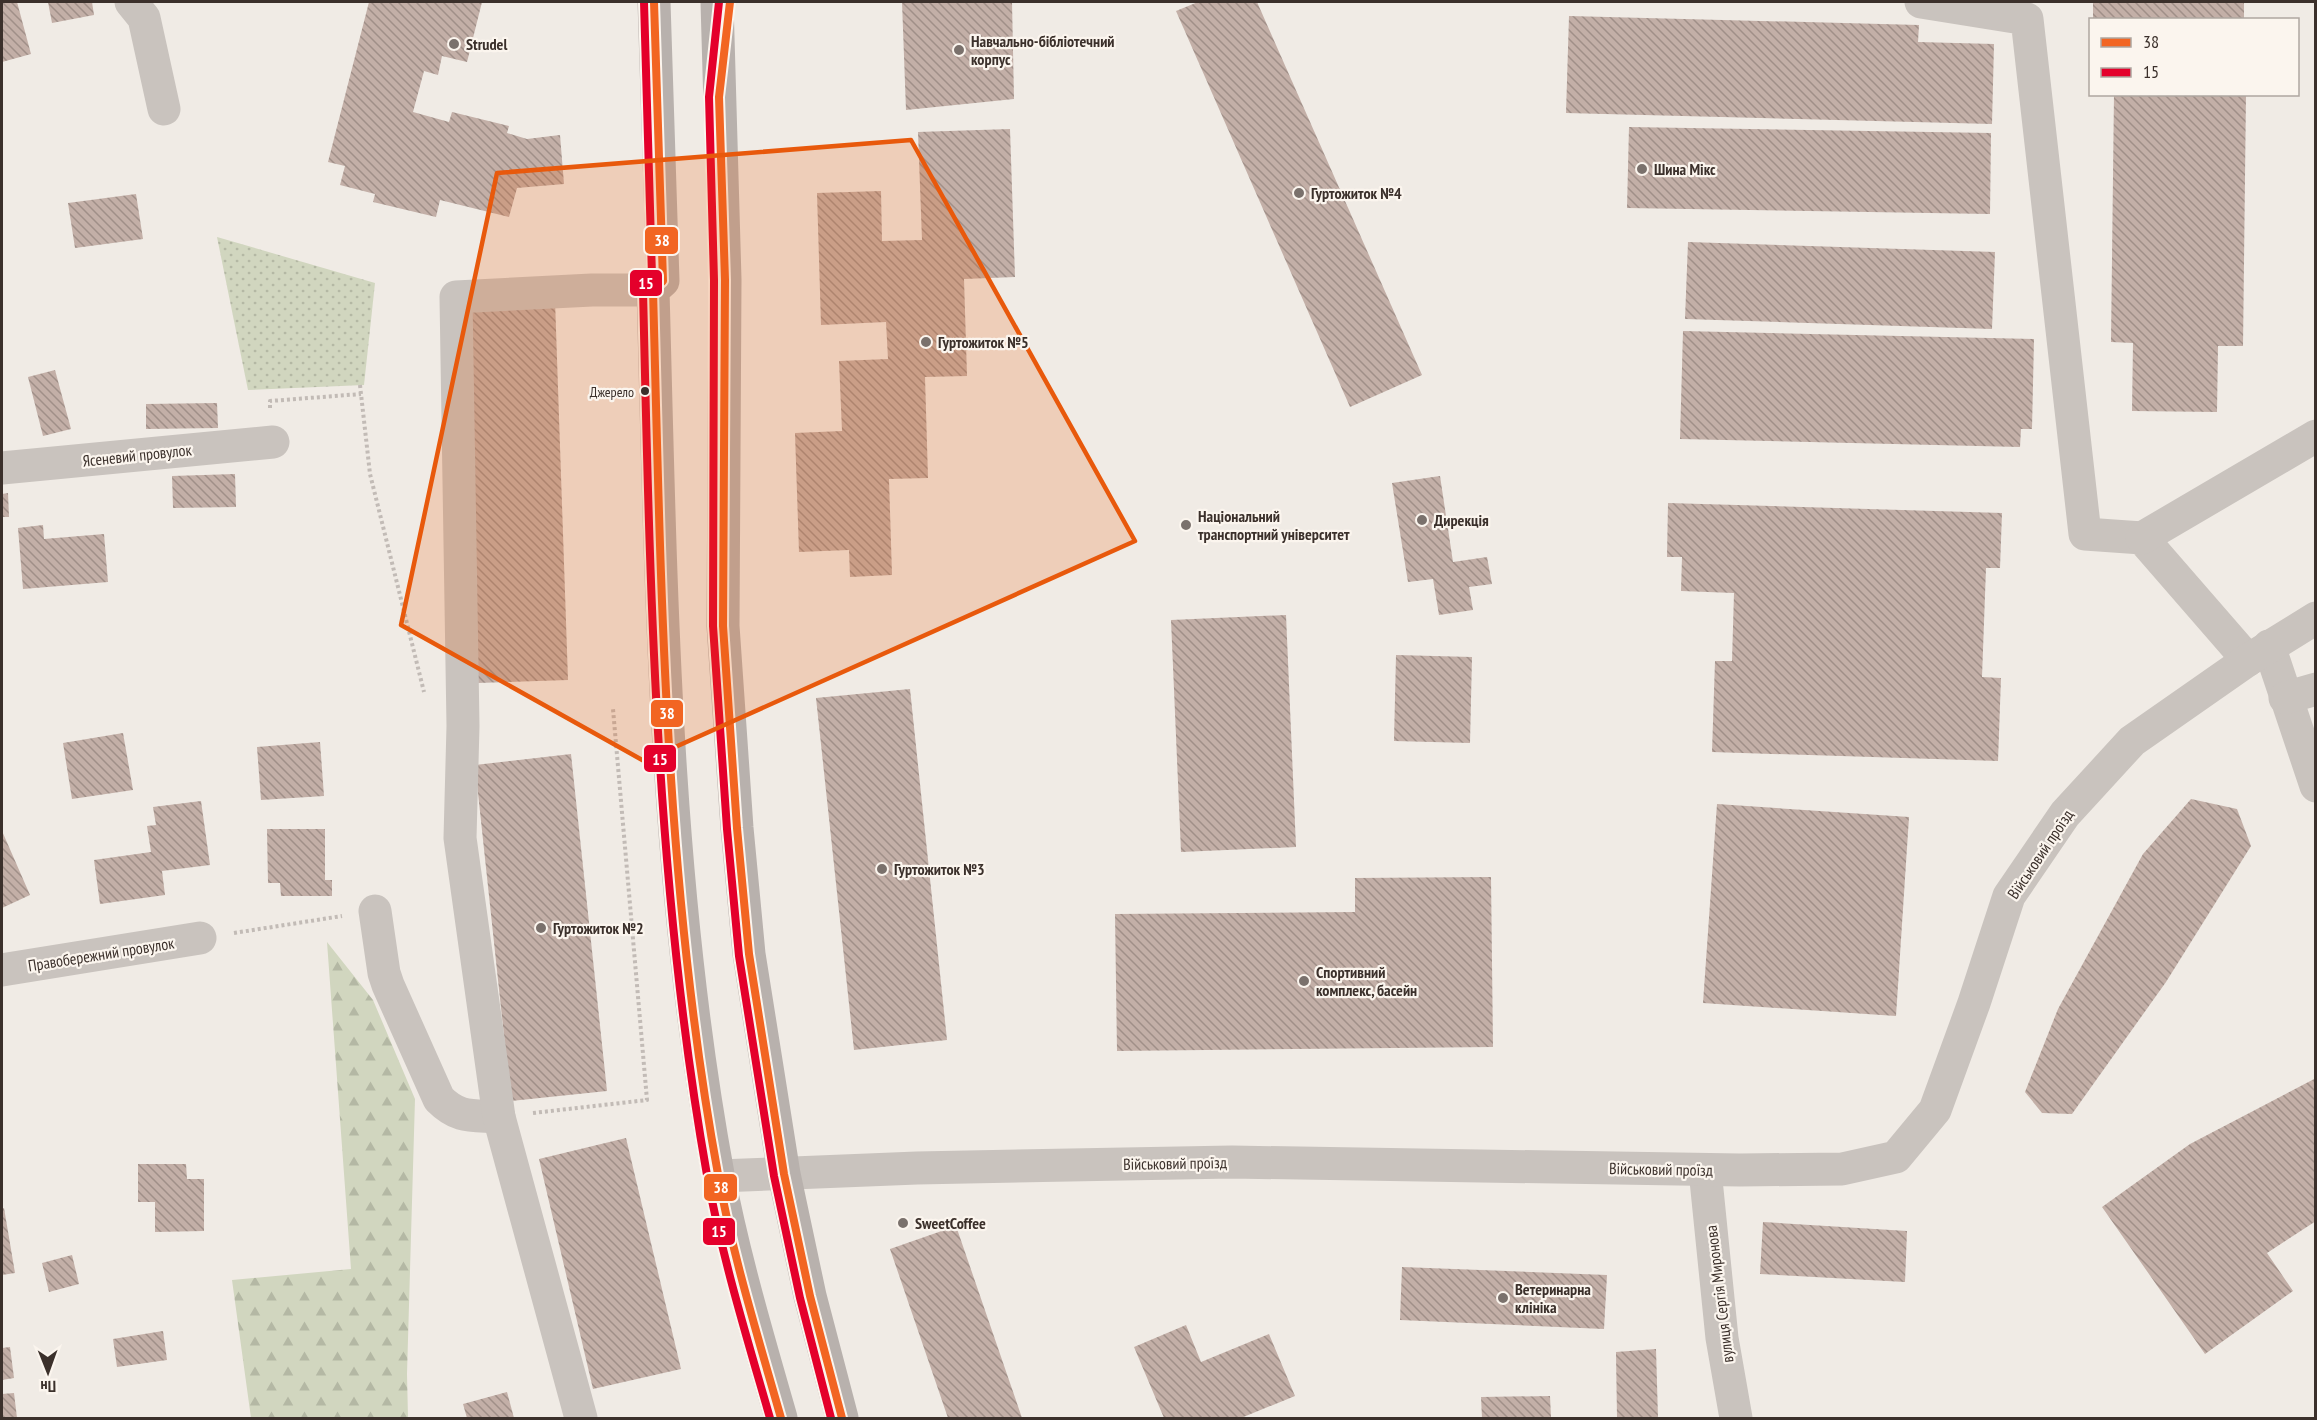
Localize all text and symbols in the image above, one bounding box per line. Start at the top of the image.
legend [2089,18,2299,96]
text: 38 [2143,30,2159,53]
place label: Навчально-бібліотечний корпус [971,31,1115,69]
place label: Strudel [466,34,507,54]
marker: Strudel [447,37,461,51]
marker: Навчально-бібліотечний корпус [952,43,966,57]
text: 15 [2143,60,2159,83]
place label: Шина Мікс [1654,159,1716,179]
marker: Шина Мікс [1635,162,1649,176]
place label: Гуртожиток №4 [1311,183,1402,203]
marker: Гуртожиток №4 [1292,186,1306,200]
line badge: 38 [644,226,679,255]
text: 38 [654,230,670,250]
line badge: 15 [629,269,663,297]
text: 15 [638,273,654,293]
place label: Гуртожиток №5 [938,332,1029,352]
marker: Гуртожиток №5 [919,335,933,349]
place label: Джерело [590,383,634,401]
marker: Джерело [639,385,651,397]
street label: Ясеневий провулок [82,439,193,471]
place label: Національний транспортний університет [1198,506,1350,544]
place label: Дирекція [1434,510,1489,530]
marker: Дирекція [1415,513,1429,527]
marker: Національний транспортний університет [1179,518,1193,532]
line badge: 38 [650,699,684,728]
text: 38 [659,703,675,723]
line badge: 15 [643,744,677,773]
text: 15 [652,749,668,769]
street label: Військовий проїзд [2003,805,2077,903]
place label: Гуртожиток №3 [894,859,985,879]
marker: Гуртожиток №3 [875,862,889,876]
place label: Гуртожиток №2 [553,918,644,938]
marker: Гуртожиток №2 [534,921,548,935]
street label: Правобережний провулок [26,932,176,975]
place label: Спортивний комплекс, басейн [1316,962,1417,1000]
marker: Спортивний комплекс, басейн [1297,974,1311,988]
street label: Військовий проїзд [1123,1152,1227,1174]
street label: Військовий проїзд [1609,1158,1713,1180]
line badge: 38 [703,1173,738,1202]
text: 38 [713,1177,729,1197]
place label: SweetCoffee [915,1213,986,1233]
marker: SweetCoffee [896,1216,910,1230]
line badge: 15 [702,1217,736,1246]
text: 15 [711,1221,727,1241]
street label: вулиця Сергія Миронова [1701,1224,1737,1364]
place label: Ветеринарна клініка [1515,1279,1591,1317]
marker: Ветеринарна клініка [1496,1291,1510,1305]
north arrow [18,1342,78,1402]
text: Пн [40,1377,56,1397]

